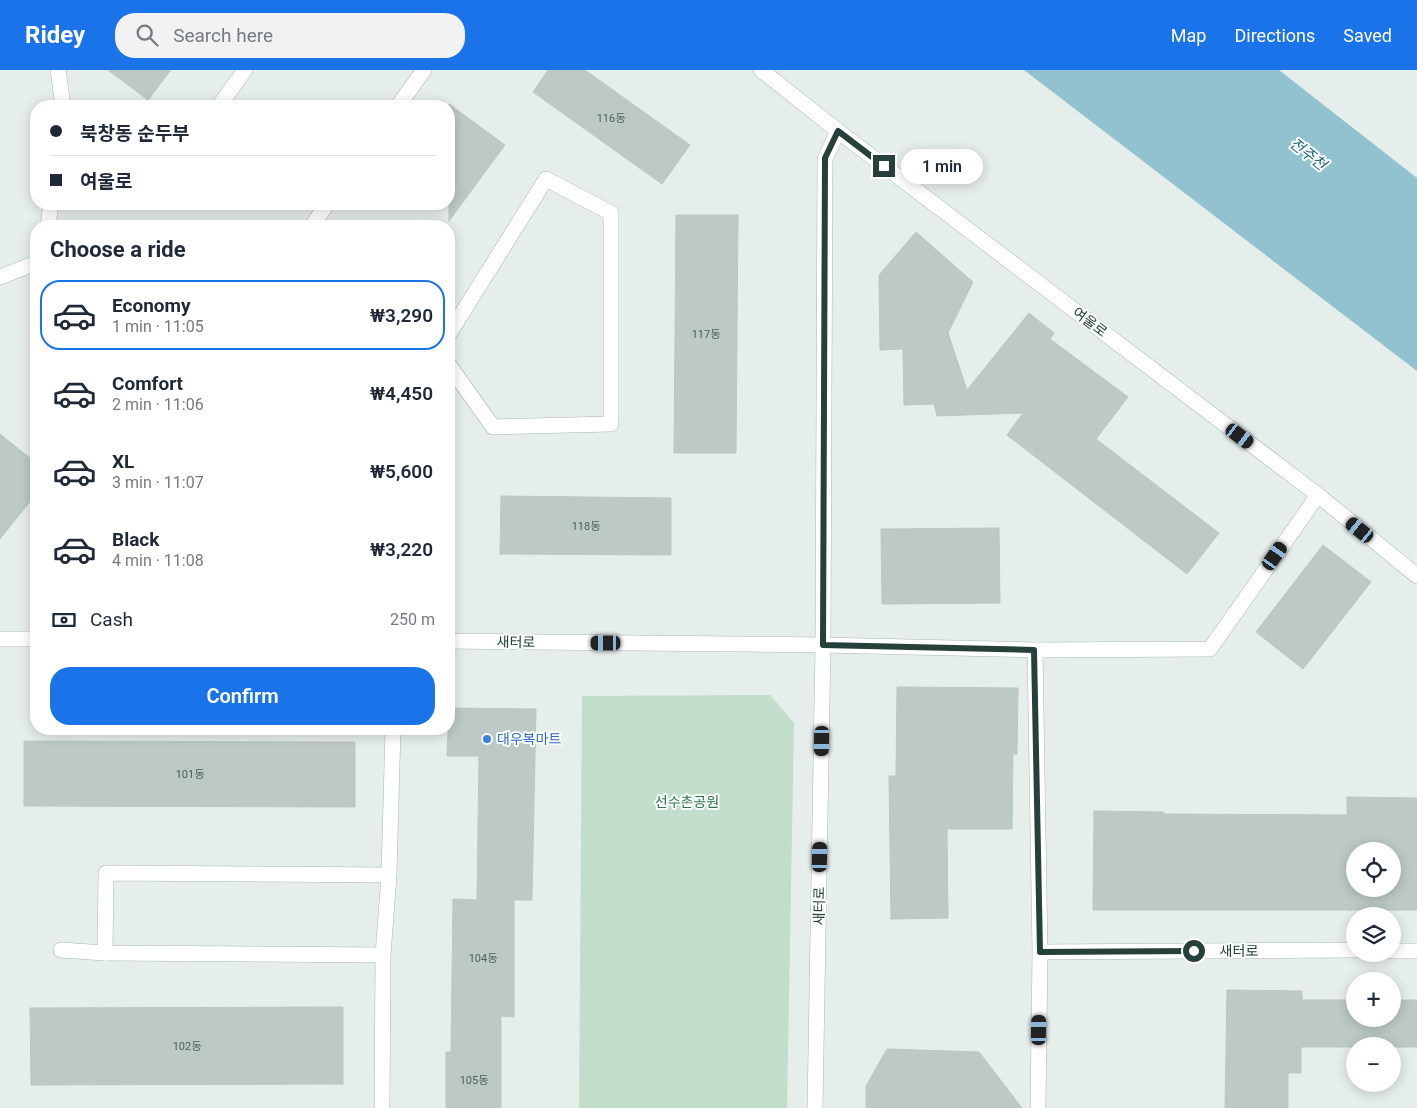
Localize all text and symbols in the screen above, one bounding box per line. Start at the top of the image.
search box [115,13,465,58]
text: Ridey [25,21,85,49]
icon: search [133,21,161,49]
text: Search here [173,24,273,47]
text: Map [1171,25,1206,46]
text: Directions [1234,25,1315,46]
text: Saved [1343,25,1392,46]
house number: 116동 [597,112,625,125]
text: 북창동 순두부 [80,122,190,145]
water label: 전주천 [1286,134,1332,175]
callout: 1 min [902,148,984,184]
route end [873,155,895,177]
text: 1 min [922,157,962,176]
text: 여울로 [80,170,132,193]
text: Choose a ride [50,237,186,262]
icon: car [52,293,97,338]
text: Economy [112,294,191,317]
text: ₩3,290 [370,304,433,327]
street label: 여울로 [1070,304,1110,340]
text: 1 min · 11:05 [112,317,204,336]
house number: 117동 [692,328,720,341]
icon: car [52,371,97,416]
text: Comfort [112,372,183,395]
text: ₩4,450 [370,382,433,405]
text: 2 min · 11:06 [112,395,204,414]
car [1223,421,1256,451]
icon: car [52,449,97,494]
text: XL [112,450,134,473]
text: ₩5,600 [370,460,433,483]
text: 3 min · 11:07 [112,473,204,492]
car [1343,515,1376,545]
house number: 118동 [572,520,600,533]
icon: car [52,527,97,572]
text: Black [112,528,159,551]
text: ₩3,220 [370,538,433,561]
car [1260,539,1289,573]
text: 4 min · 11:08 [112,551,204,570]
icon: cash [50,606,78,634]
text: Cash [90,608,133,631]
text: 250 m [390,610,435,629]
street label: 새터로 [497,634,536,650]
car [591,636,621,651]
button: Confirm [50,667,435,725]
car [814,726,829,756]
place label: 대우복마트 [497,731,562,747]
marker: 대우복마트 [481,733,493,745]
house number: 101동 [176,768,204,781]
park label: 선수촌공원 [655,794,719,810]
car [812,842,827,872]
map controls [1346,842,1401,1092]
button: locate [1346,842,1401,897]
street label: 새터로 [811,886,827,925]
button: layers [1346,907,1401,962]
route start [1183,940,1205,962]
street label: 새터로 [1220,943,1258,959]
house number: 104동 [469,952,497,965]
button: + [1346,972,1401,1027]
car [1031,1015,1046,1045]
button: − [1346,1037,1401,1092]
house number: 102동 [173,1040,201,1053]
house number: 105동 [460,1074,488,1087]

